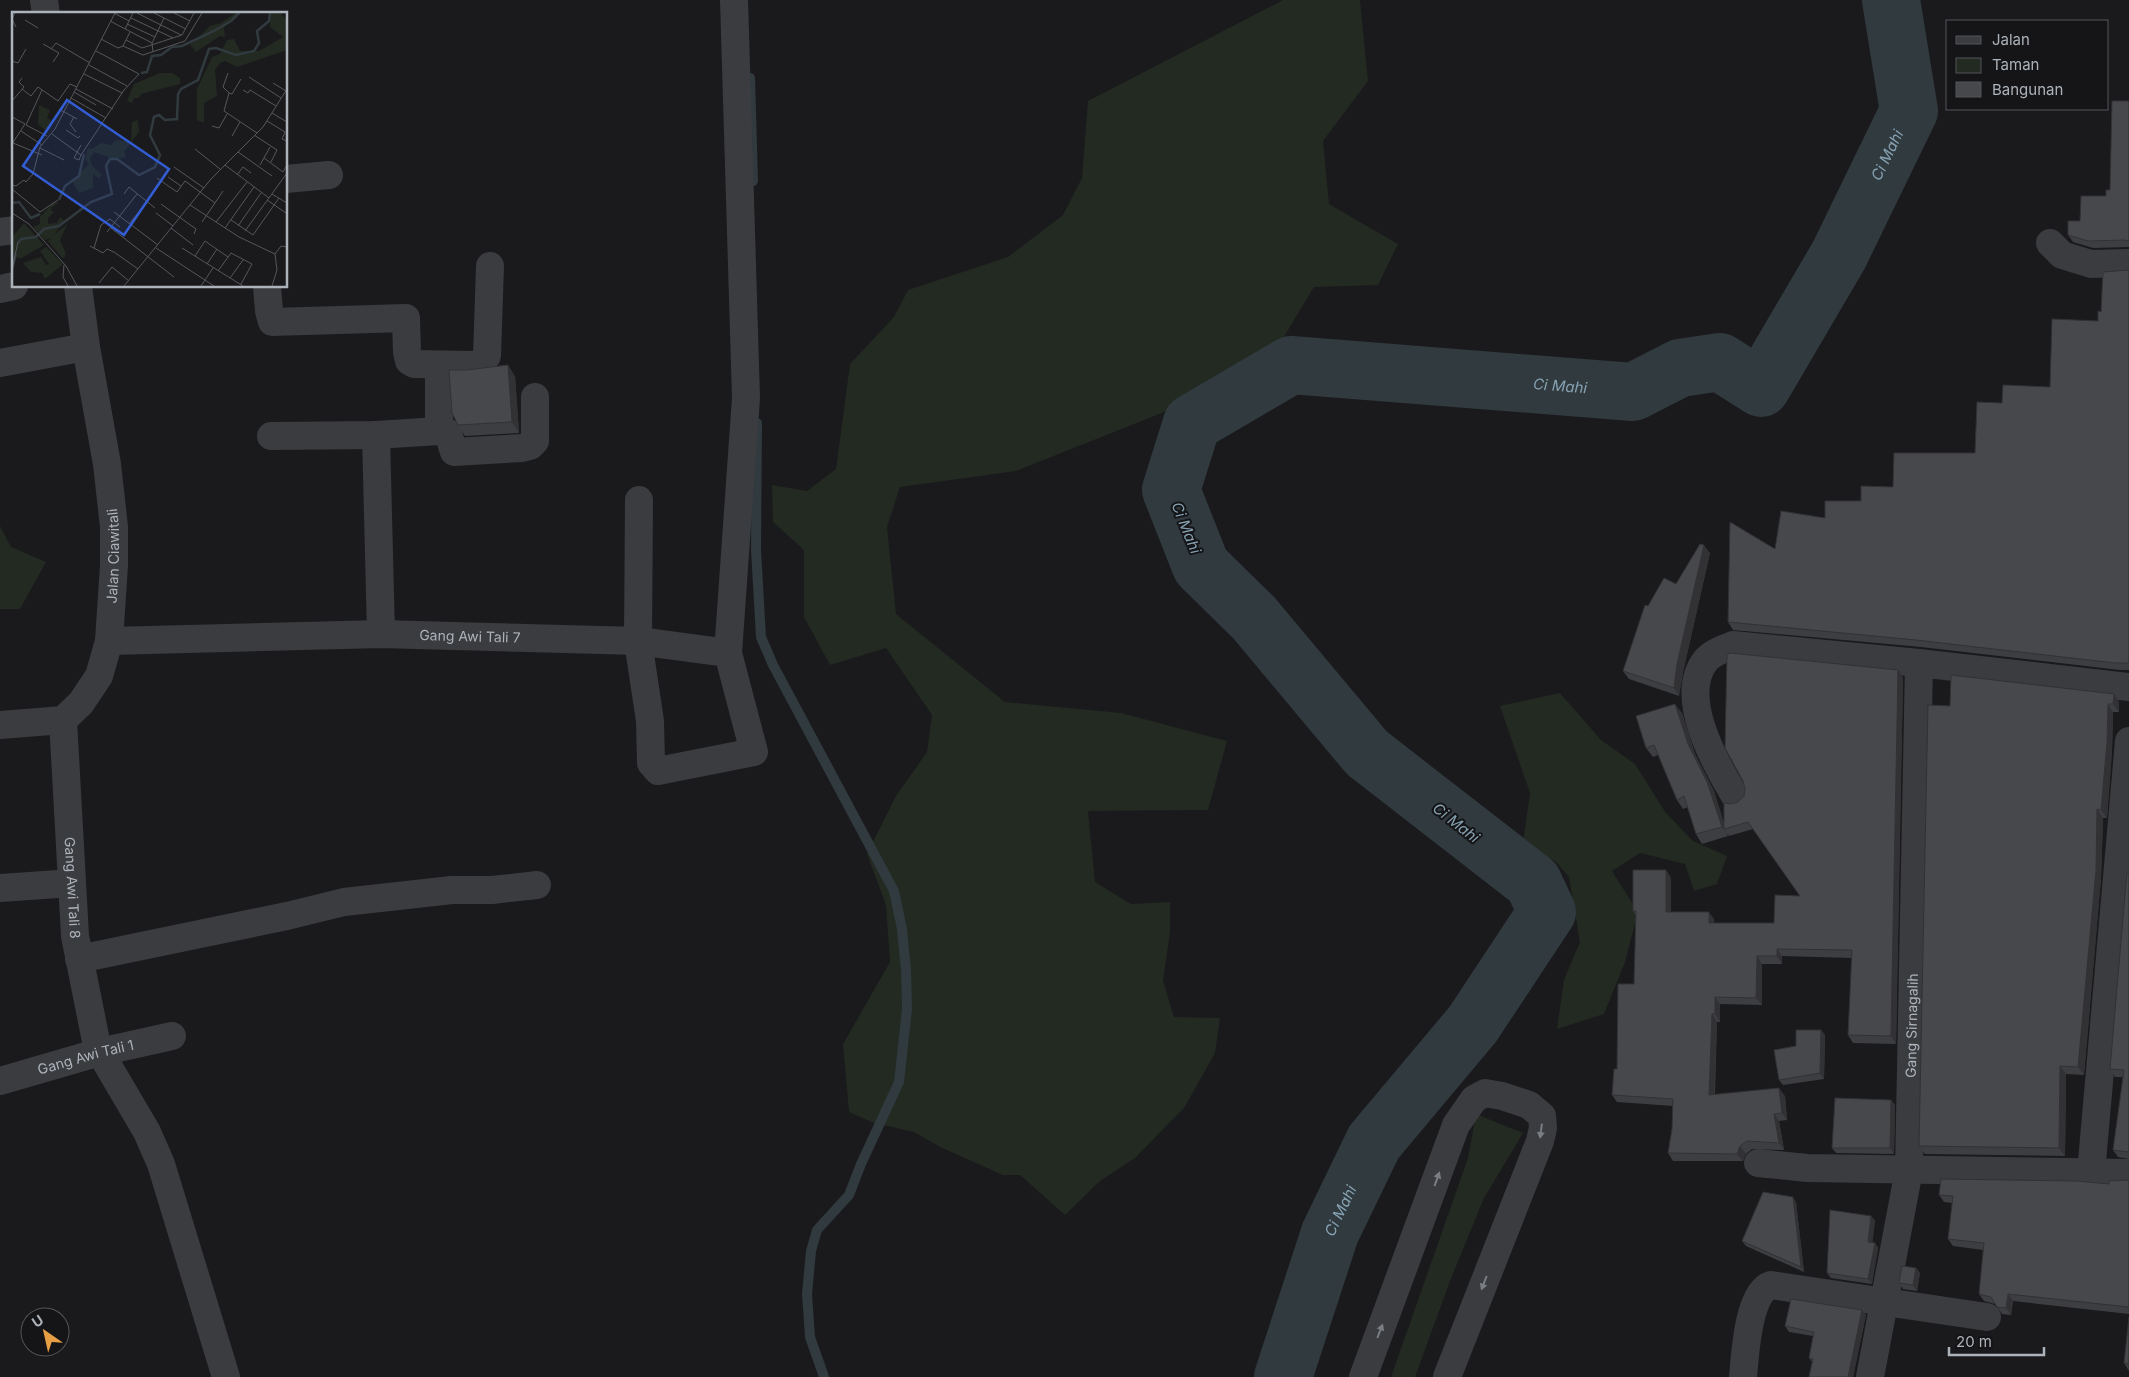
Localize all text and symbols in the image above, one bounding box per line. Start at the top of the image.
inset map [12,12,288,288]
legend [1946,20,2109,110]
text: Jalan [1992,30,2030,49]
text: Taman [1992,55,2039,74]
text: Bangunan [1992,80,2063,99]
water label: Ci Mahi [1867,126,1908,184]
water label: Ci Mahi [1532,374,1588,397]
water label: Ci Mahi [1168,499,1206,557]
street label: Jalan Ciawitali [102,508,122,604]
street label: Gang Awi Tali 7 [419,626,521,646]
water label: Ci Mahi [1429,798,1484,847]
street label: Gang Awi Tali 8 [62,836,84,939]
street label: Gang Sirnagalih [1902,973,1921,1078]
street label: Gang Awi Tali 1 [35,1036,135,1078]
one-way arrow [1537,1124,1545,1140]
one-way arrow [1434,1172,1441,1187]
water label: Ci Mahi [1320,1182,1361,1239]
one-way arrow [1480,1276,1488,1291]
north arrow [20,1307,70,1357]
text: U [28,1311,46,1331]
one-way arrow [1377,1324,1384,1339]
scale bar [1949,1324,2044,1356]
text: 20 m [1956,1332,1992,1351]

